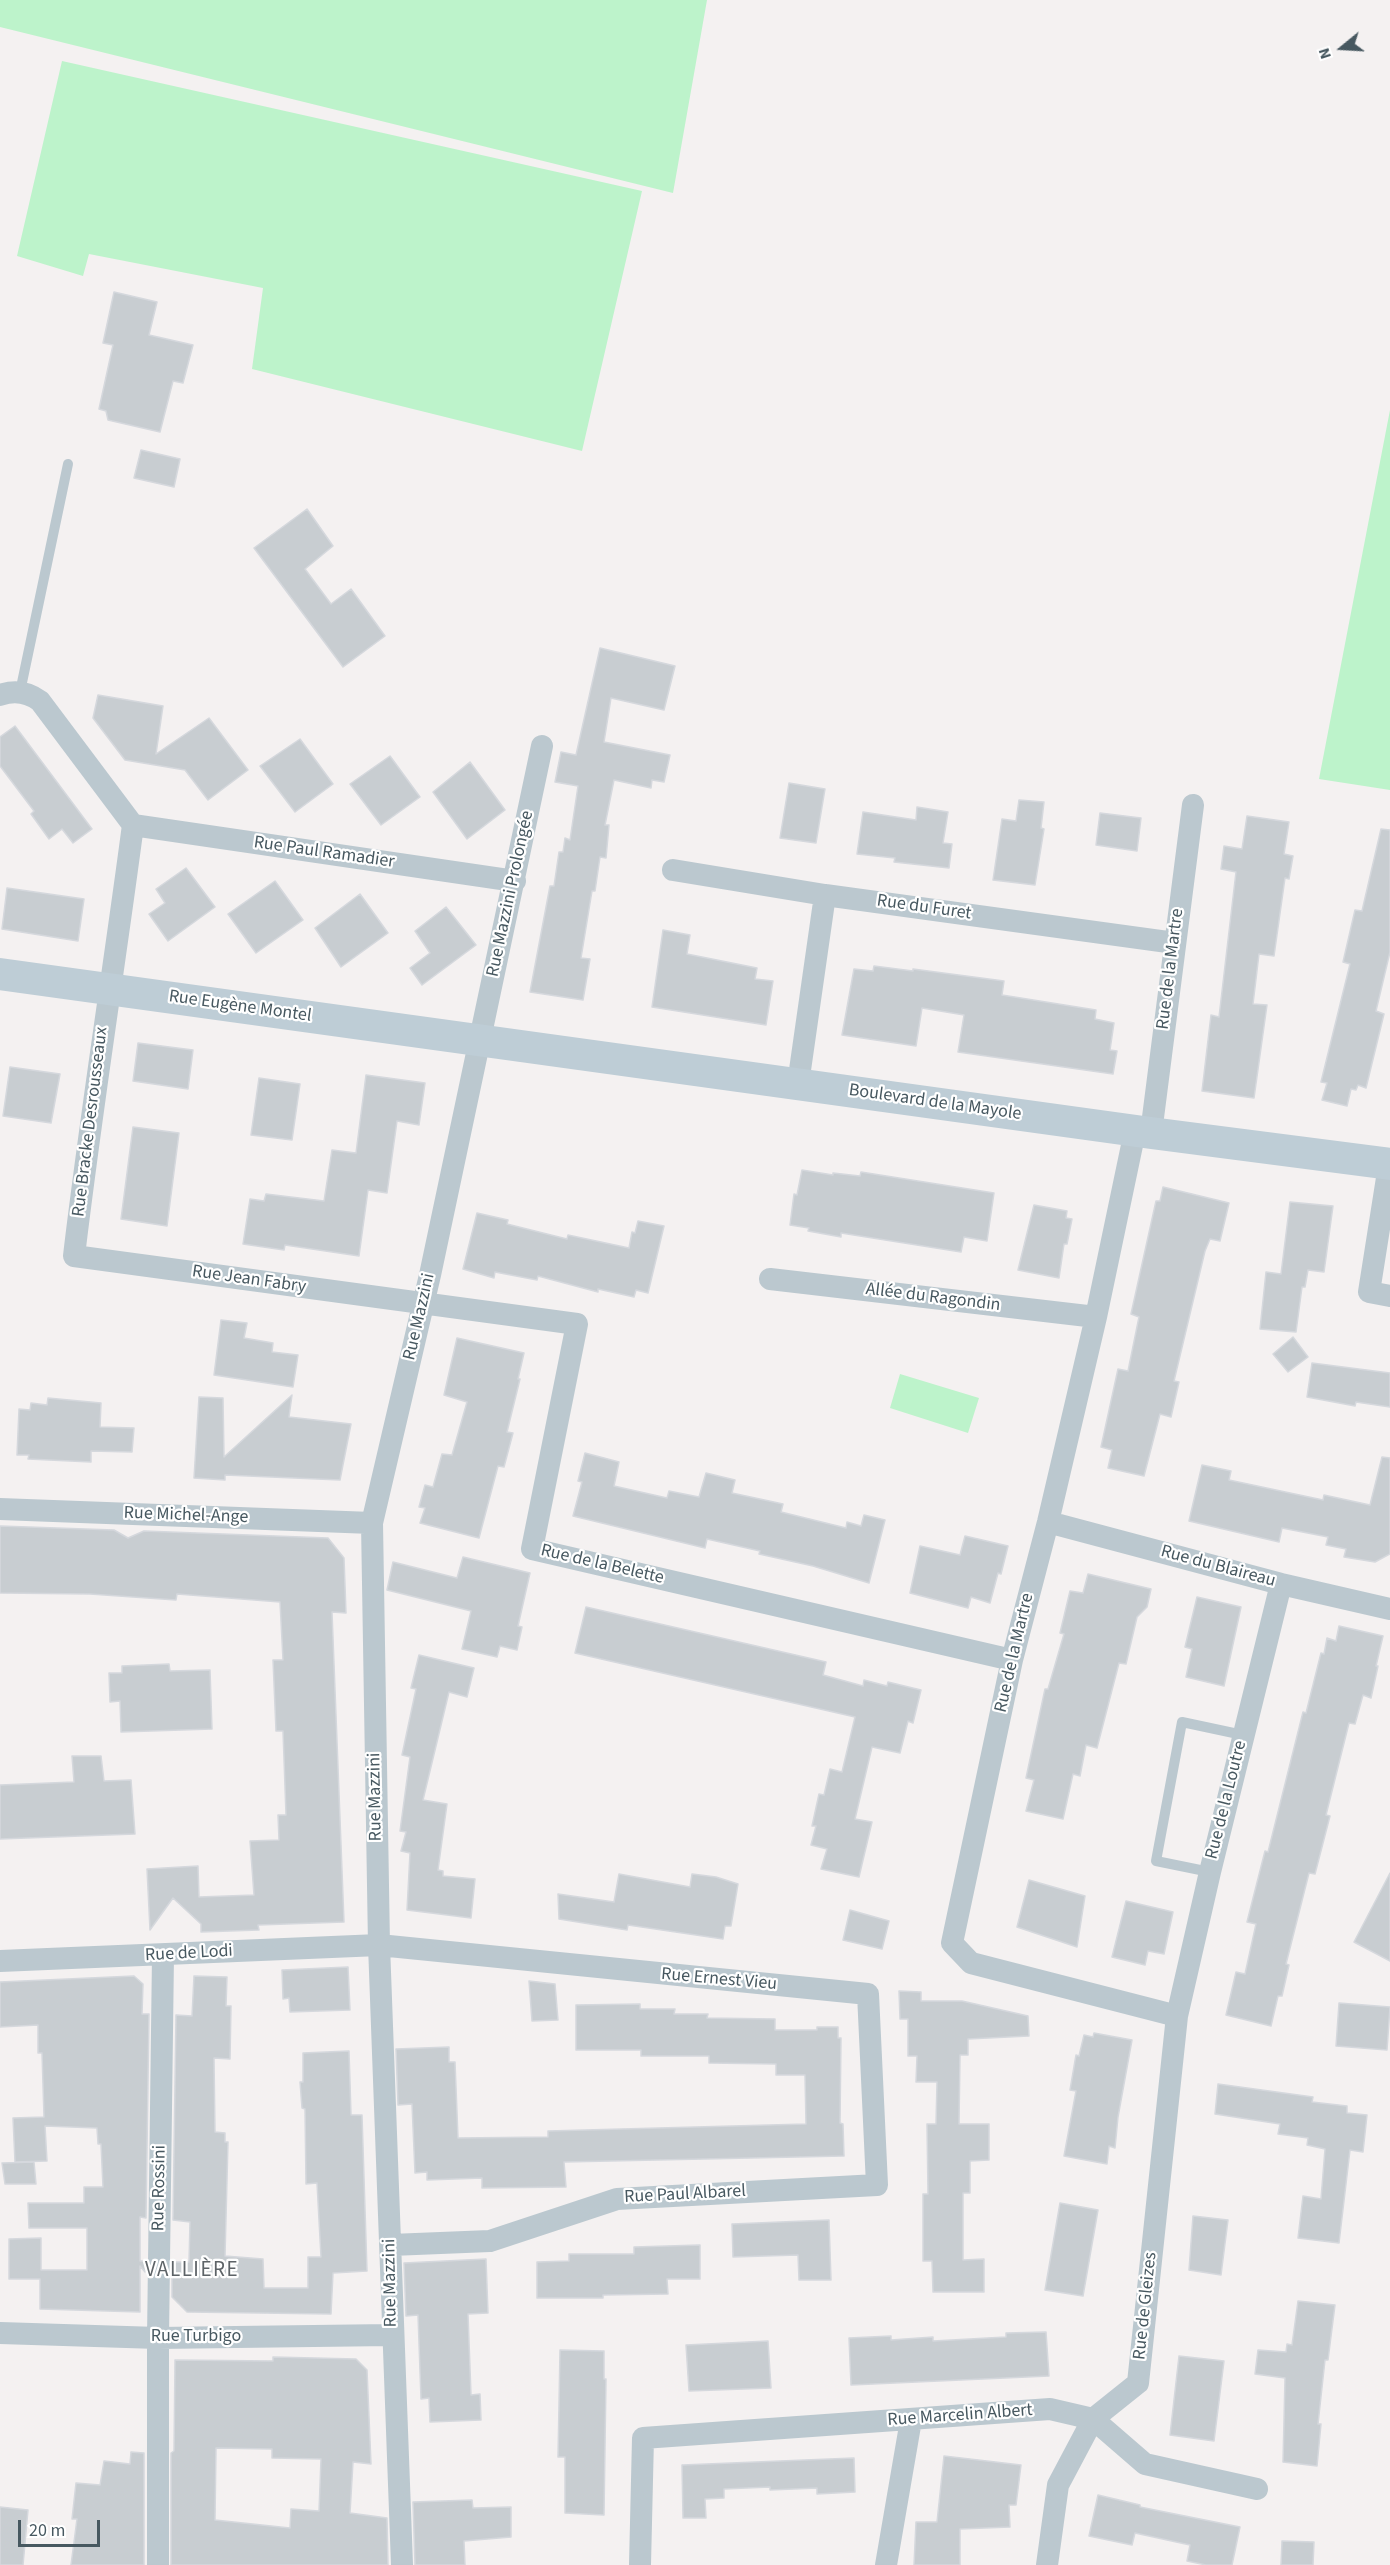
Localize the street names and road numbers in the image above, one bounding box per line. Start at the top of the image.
street label: Rue Mazzini Prolongée [483,809,539,979]
street label: Rue Paul Ramadier [252,832,396,874]
street label: Rue du Furet [875,891,973,925]
street label: Rue de la Martre [1153,907,1189,1031]
street label: Rue Eugène Montel [167,986,313,1028]
street label: Rue Bracke Desrousseaux [69,1026,113,1218]
street label: Boulevard de la Mayole [847,1080,1023,1126]
street label: Rue Jean Fabry [191,1261,307,1299]
street label: Rue Mazzini [399,1271,441,1363]
street label: Allée du Ragondin [864,1279,1002,1317]
street label: Rue Michel-Ange [123,1503,249,1529]
street label: Rue de la Belette [538,1540,666,1590]
street label: Rue du Blaireau [1158,1541,1278,1593]
street label: Rue de la Martre [991,1591,1039,1715]
street label: Rue de la Loutre [1202,1738,1252,1862]
street label: Rue Mazzini [364,1752,388,1842]
street label: Rue de Lodi [145,1941,233,1967]
street label: Rue Ernest Vieu [660,1964,778,1996]
street label: Rue Rossini [148,2145,172,2231]
street label: Rue Paul Albarel [624,2181,746,2209]
street label: Rue Mazzini [379,2238,403,2328]
street label: Rue de Gleizes [1130,2251,1162,2361]
street label: Rue Turbigo [151,2326,241,2348]
street label: Rue Marcelin Albert [887,2400,1033,2432]

